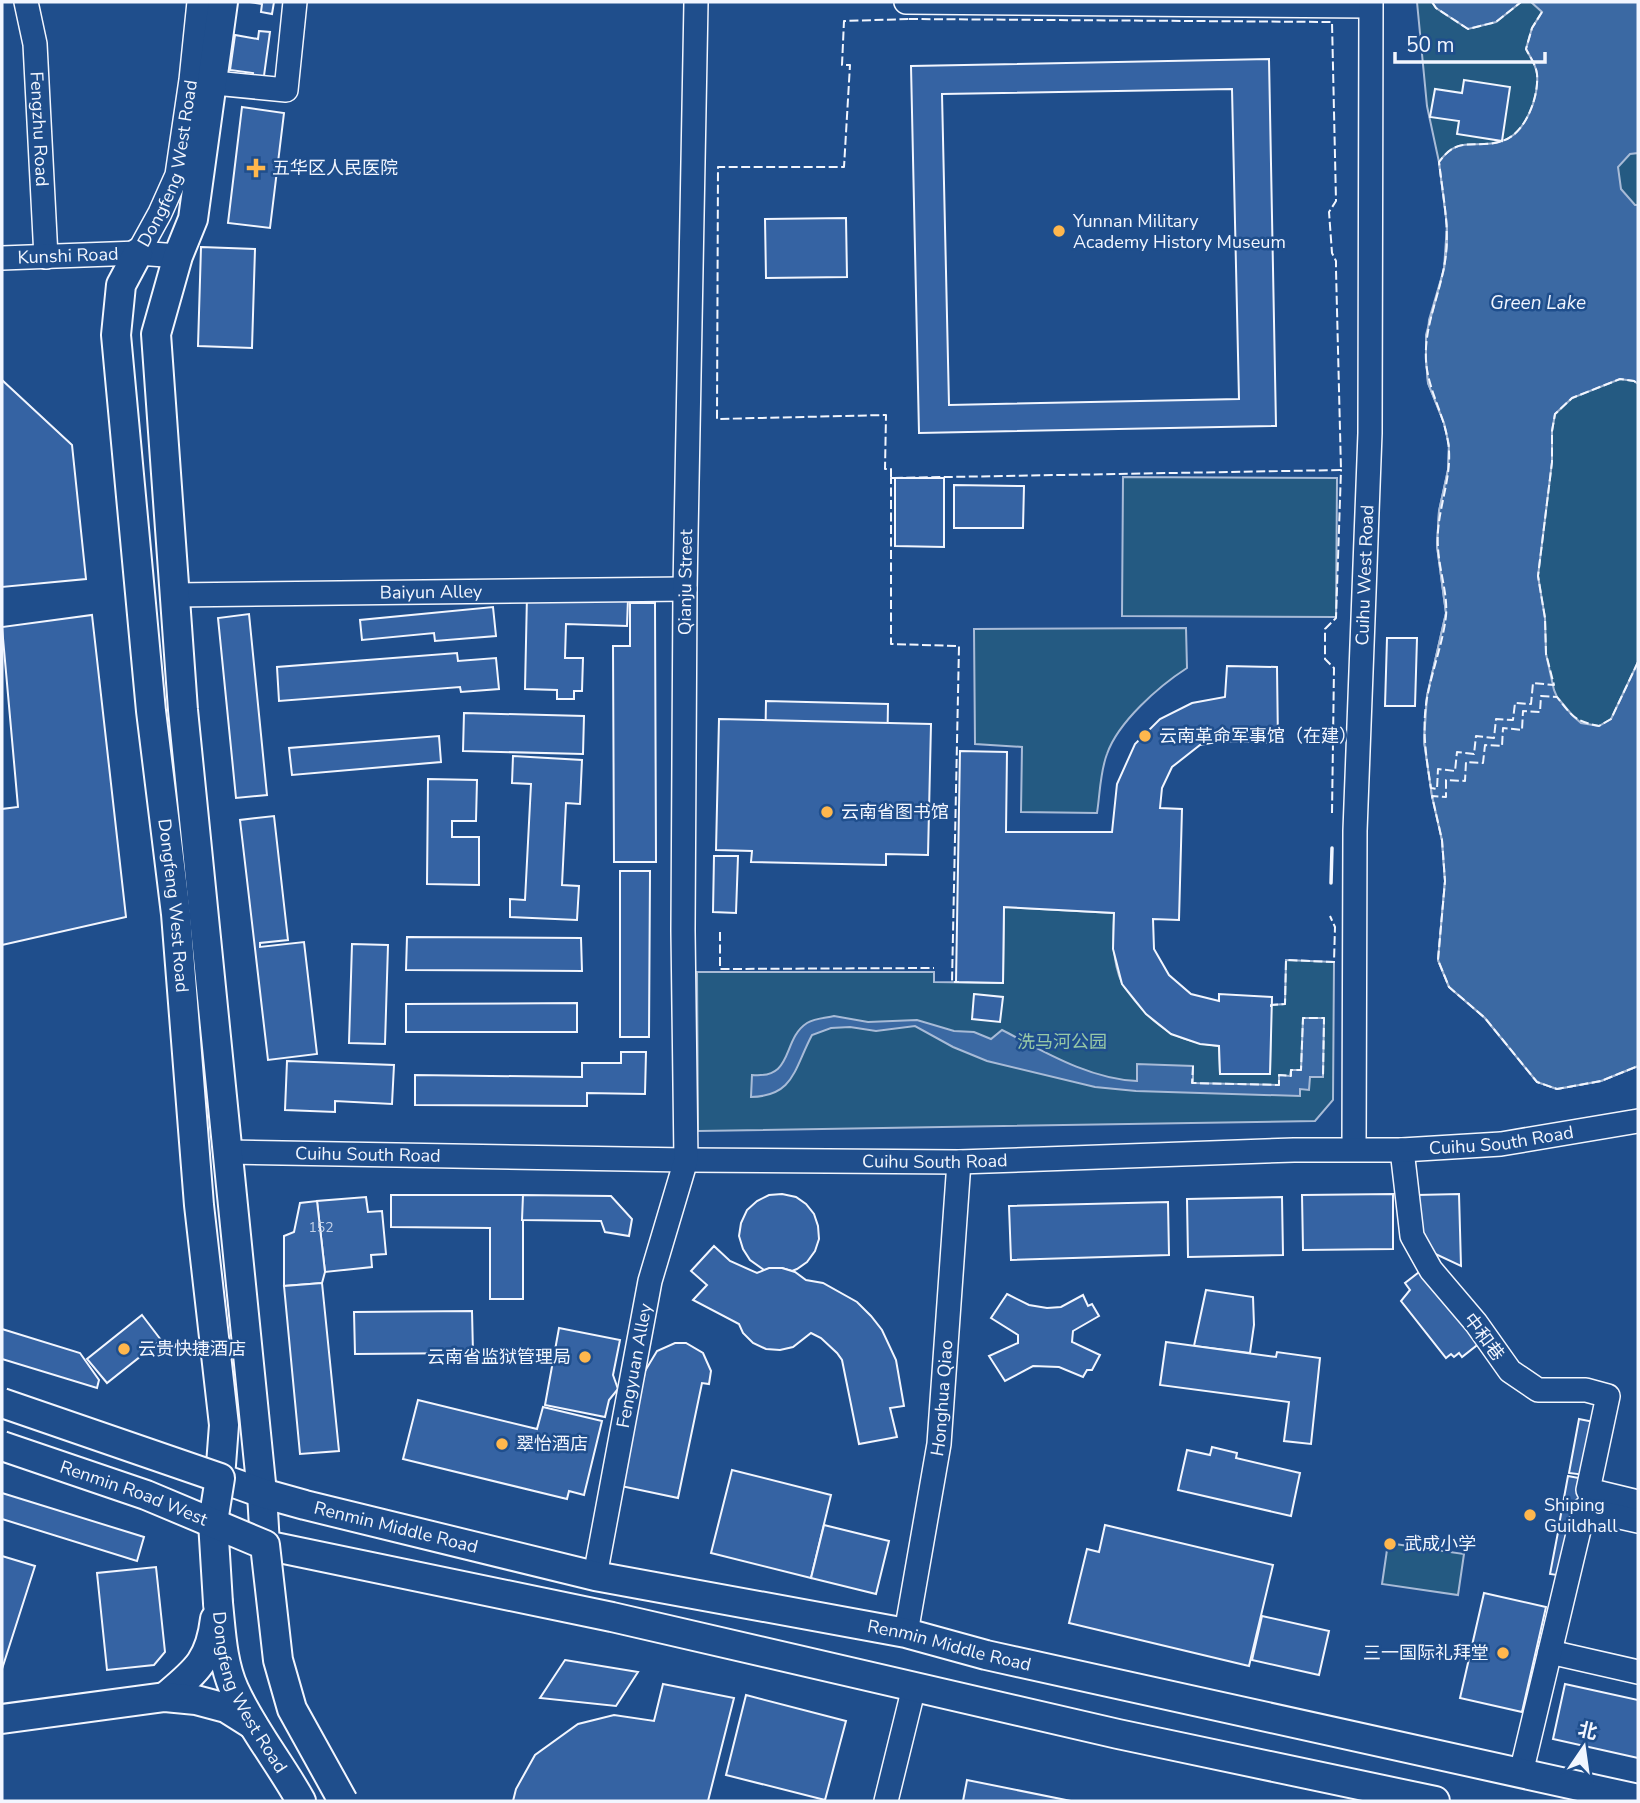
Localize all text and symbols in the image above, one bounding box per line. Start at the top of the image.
scale bar [1395,21,1546,65]
text: 50 m [1406,31,1455,59]
street label: Fengzhu Road [24,71,54,187]
street label: Dongfeng West Road [132,78,203,251]
place label: 五华区人民医院 [272,156,398,180]
marker: 五华区人民医院 [246,158,266,178]
place label: Yunnan Military Academy History Museum [1072,209,1286,254]
marker: Yunnan Military Academy History Museum [1051,223,1067,239]
street label: Kunshi Road [17,242,119,269]
water label: Green Lake [1490,290,1586,316]
street label: Cuihu West Road [1350,504,1379,646]
street label: Qianju Street [673,528,698,635]
street label: Baiyun Alley [380,579,483,605]
place label: 云南革命军事馆（在建） [1159,724,1357,748]
marker: 云南革命军事馆（在建） [1137,728,1153,744]
place label: 云南省图书馆 [841,800,949,824]
marker: 云南省图书馆 [819,804,835,820]
street label: Dongfeng West Road [152,817,194,993]
park label: 洗马河公园 [1017,1030,1107,1054]
street label: Cuihu South Road [1428,1120,1575,1160]
street label: Cuihu South Road [295,1141,441,1168]
street label: Cuihu South Road [862,1148,1008,1174]
house number: 152 [308,1218,334,1237]
street label: Fengyuan Alley [611,1301,658,1430]
street label: 中和巷 [1458,1308,1510,1366]
place label: 云贵快捷酒店 [138,1337,246,1361]
street label: Honghua Qiao [925,1339,958,1458]
marker: 云贵快捷酒店 [116,1341,132,1357]
place label: 云南省监狱管理局 [427,1345,571,1369]
marker: 云南省监狱管理局 [577,1349,593,1365]
place label: 翠怡酒店 [516,1432,588,1456]
marker: 翠怡酒店 [494,1436,510,1452]
street label: Renmin Road West [57,1455,212,1532]
place label: Shiping Guildhall [1544,1493,1618,1538]
street label: Renmin Middle Road [311,1496,480,1559]
marker: Shiping Guildhall [1522,1507,1538,1523]
place label: 武成小学 [1404,1532,1476,1556]
marker: 武成小学 [1382,1536,1398,1552]
street label: Dongfeng West Road [207,1610,293,1777]
street label: Renmin Middle Road [865,1614,1033,1677]
place label: 三一国际礼拜堂 [1363,1641,1489,1665]
marker: 三一国际礼拜堂 [1495,1645,1511,1661]
north arrow [1549,1712,1619,1782]
text: 北 [1575,1717,1600,1746]

